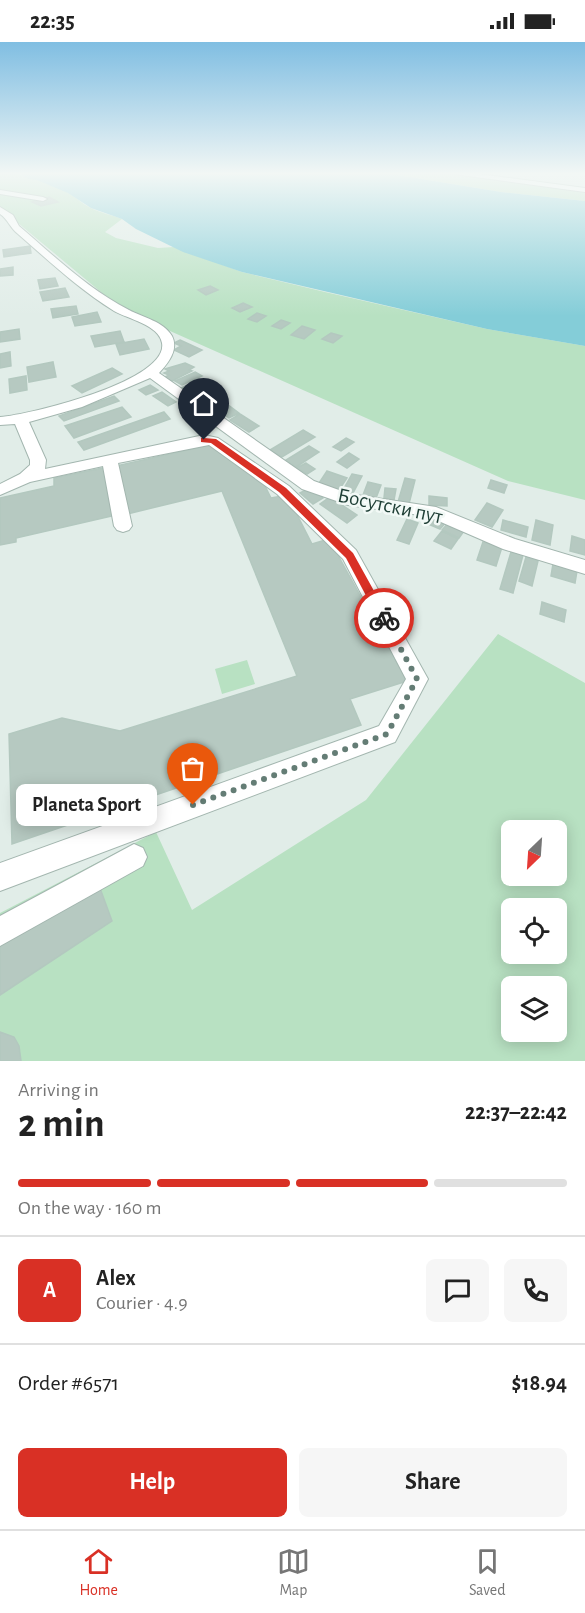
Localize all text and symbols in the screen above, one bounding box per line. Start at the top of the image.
text: 22:35 [30,10,75,32]
pin [178,378,229,440]
icon: home [187,387,220,420]
street label: Босутски пут [336,485,445,527]
courier [354,588,414,648]
icon: bike [368,602,401,635]
pin [167,743,218,805]
icon: bag [176,752,209,785]
callout: Planeta Sport [16,784,157,826]
text: Planeta Sport [32,795,141,815]
north arrow [501,820,567,886]
map controls [501,820,567,1042]
button: locate [501,898,567,964]
button: layers [501,976,567,1042]
text: Arriving in [18,1080,99,1100]
text: 22:37–22:42 [465,1101,567,1123]
text: 2 min [18,1105,105,1144]
text: On the way · 160 m [18,1198,162,1218]
button: chat [426,1259,489,1322]
button: phone [504,1259,567,1322]
text: Alex [96,1267,136,1289]
text: A [43,1279,56,1301]
text: Courier · 4.9 [96,1293,188,1313]
text: Order #6571 [18,1372,119,1394]
text: $18.94 [512,1372,567,1394]
button: Help [18,1448,287,1517]
button: Share [299,1448,567,1517]
tab: Home [79,1545,118,1600]
tab: Map [277,1545,310,1600]
tab: Saved [469,1545,506,1600]

